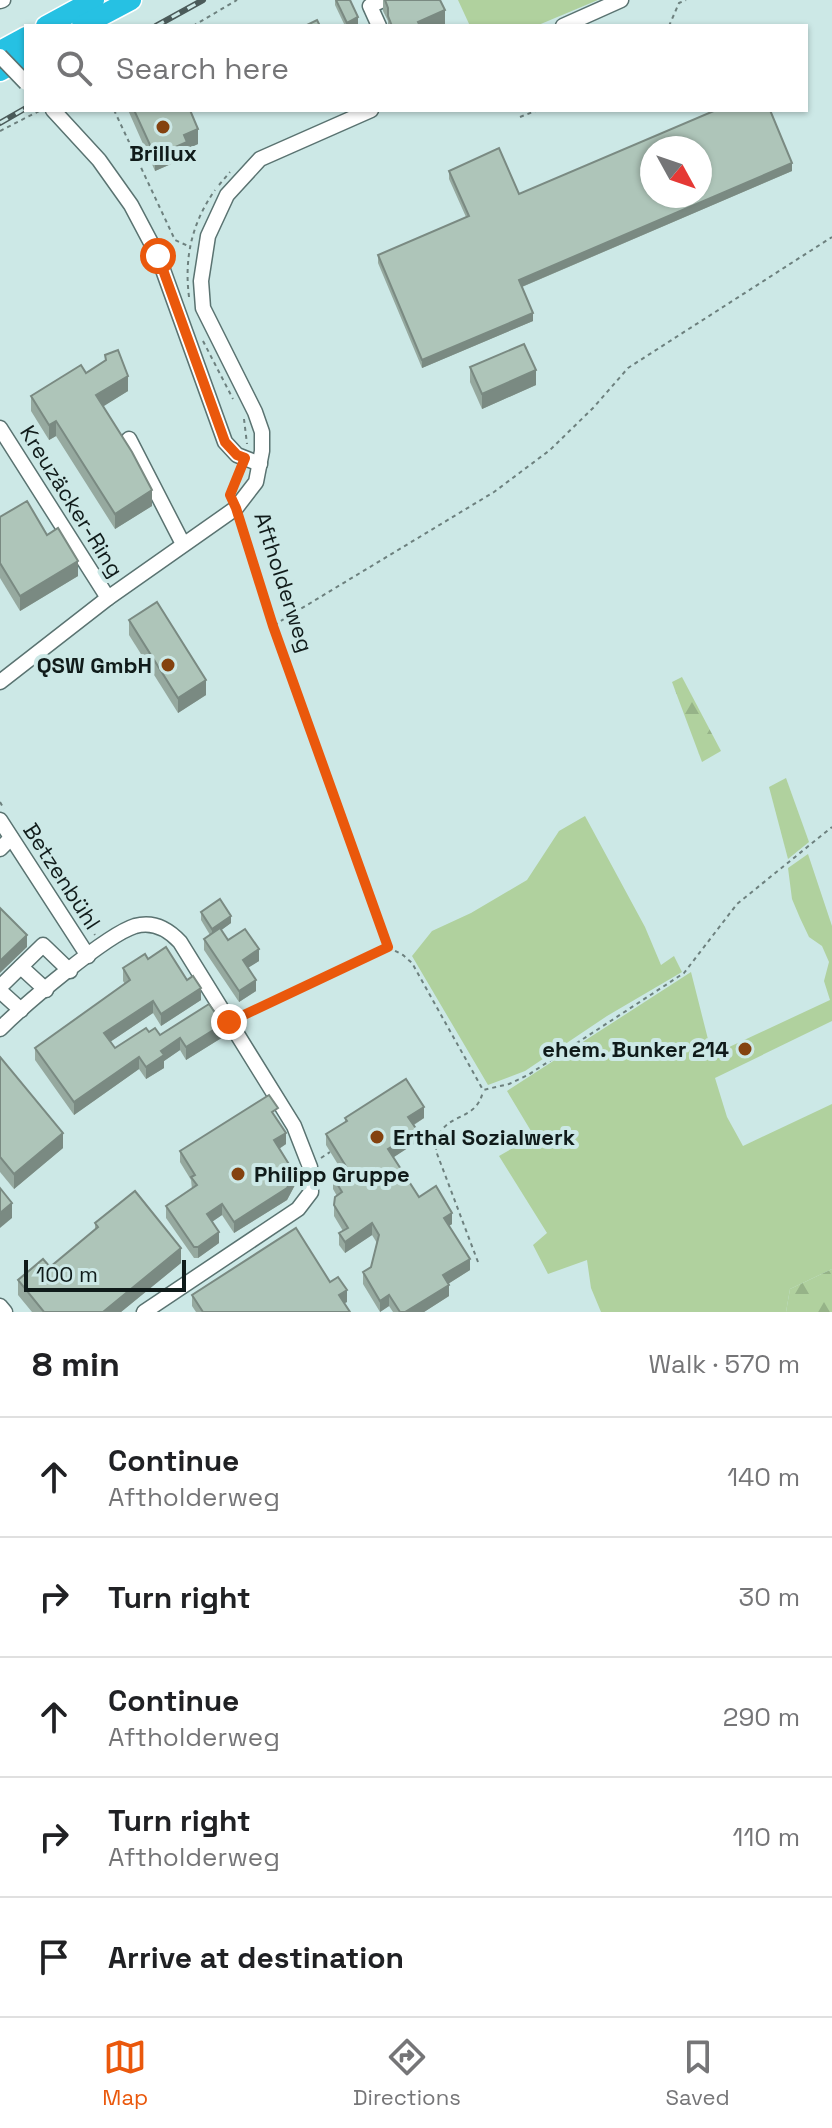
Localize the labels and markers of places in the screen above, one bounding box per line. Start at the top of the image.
marker: Brillux [154,118,172,136]
place label: Brillux [129,139,197,167]
place label: QSW GmbH [37,651,152,679]
marker: QSW GmbH [159,656,177,674]
place label: ehem. Bunker 214 [542,1035,729,1063]
marker: ehem. Bunker 214 [736,1040,754,1058]
place label: Erthal Sozialwerk [393,1123,576,1151]
marker: Erthal Sozialwerk [368,1128,386,1146]
place label: Philipp Gruppe [254,1160,410,1188]
marker: Philipp Gruppe [229,1165,247,1183]

